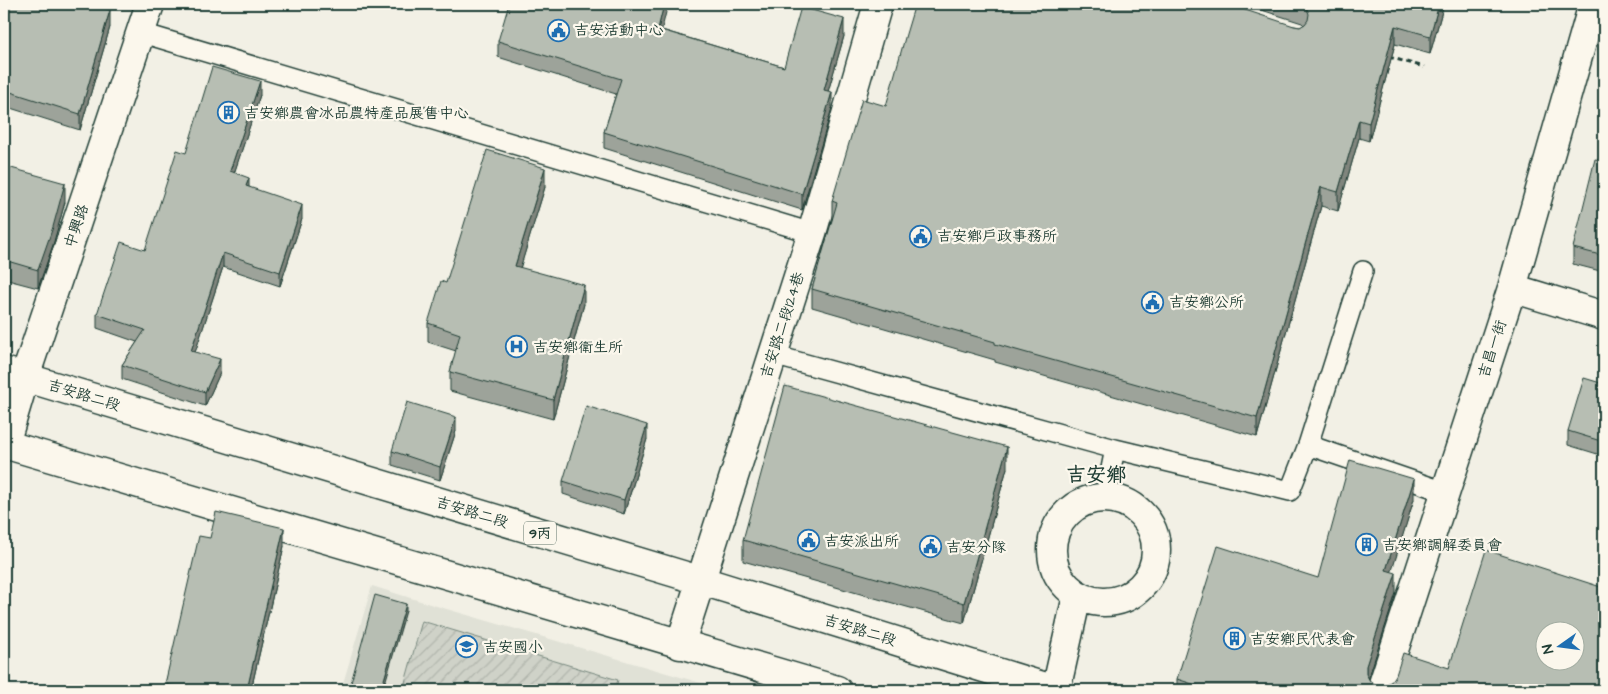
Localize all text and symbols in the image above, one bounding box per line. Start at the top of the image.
public building icon: 吉安活動中心 [546,18,570,42]
place label: 吉安活動中心 [574,20,664,41]
building icon: 吉安鄉農會冰品農特產品展售中心 [216,101,240,125]
place label: 吉安鄉農會冰品農特產品展售中心 [244,103,469,124]
street label: 中興路 [59,201,94,251]
public building icon: 吉安鄉戶政事務所 [909,224,933,248]
place label: 吉安鄉戶政事務所 [937,226,1057,247]
street label: 吉安路二段124巷 [755,269,810,381]
public building icon: 吉安鄉公所 [1141,290,1165,314]
place label: 吉安鄉公所 [1169,292,1244,313]
street label: 吉昌一街 [1473,317,1512,381]
hospital icon: 吉安鄉衛生所 [505,335,529,359]
place label: 吉安鄉衛生所 [533,337,623,358]
street label: 吉安路二段 [45,374,123,416]
district label: 吉安鄉 [1066,461,1126,489]
street label: 吉安路二段 [433,491,511,533]
road number: 9丙 [524,522,556,544]
public building icon: 吉安派出所 [796,529,820,553]
place label: 吉安派出所 [824,531,899,552]
building icon: 吉安鄉調解委員會 [1354,533,1378,557]
public building icon: 吉安分隊 [918,535,942,559]
place label: 吉安鄉調解委員會 [1382,535,1502,556]
place label: 吉安分隊 [946,537,1006,558]
street label: 吉安路二段 [821,609,899,651]
north arrow [1536,622,1586,672]
building icon: 吉安鄉民代表會 [1222,627,1246,651]
place label: 吉安鄉民代表會 [1250,629,1355,650]
school or university icon: 吉安國小 [455,635,479,659]
place label: 吉安國小 [483,637,543,658]
text: N [1538,642,1559,656]

